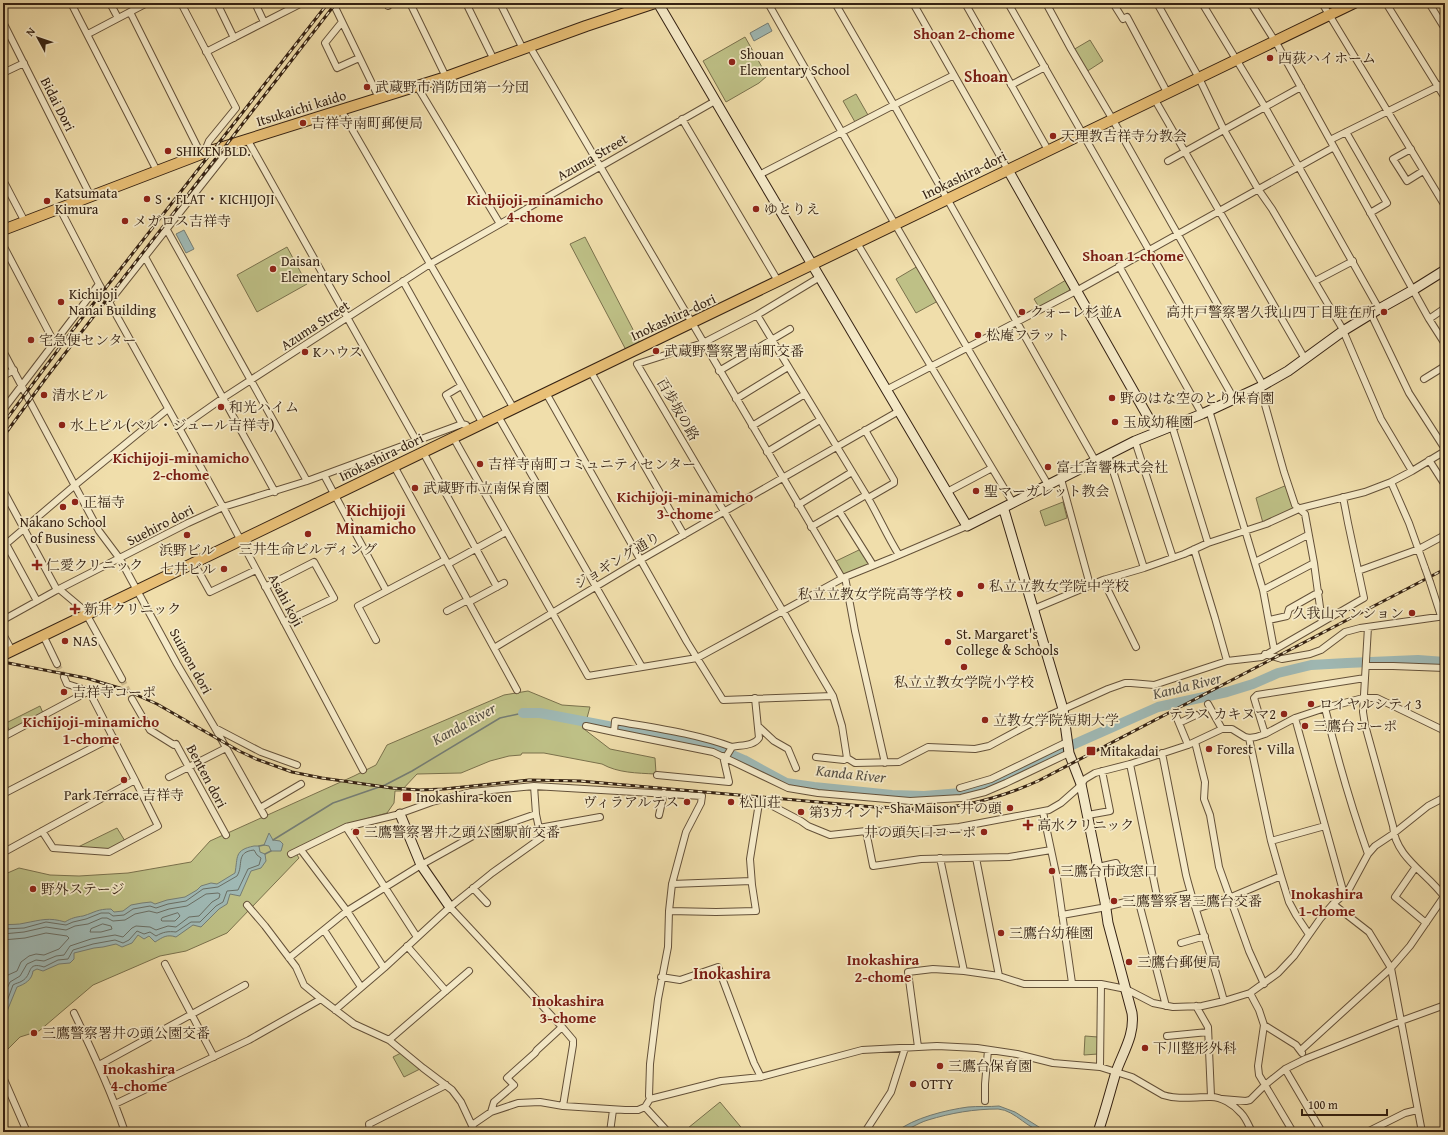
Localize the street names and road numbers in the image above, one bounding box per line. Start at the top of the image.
street label: Bidai Dori [36,73,80,135]
street label: Itsukaichi kaido [254,85,348,131]
street label: Azuma Street [553,129,631,185]
street label: Inokashira-dori [918,146,1010,204]
street label: Inokashira-dori [627,289,719,345]
street label: Azuma Street [277,295,354,355]
street label: 百歩坂の路 [652,374,704,444]
street label: Inokashira-dori [335,428,427,486]
street label: Suehiro dori [123,500,197,550]
street label: ジョギング通り [570,526,664,594]
street label: Asahi koji [264,570,308,630]
street label: Suimon dori [165,625,217,697]
street label: Benten dori [182,741,232,811]

